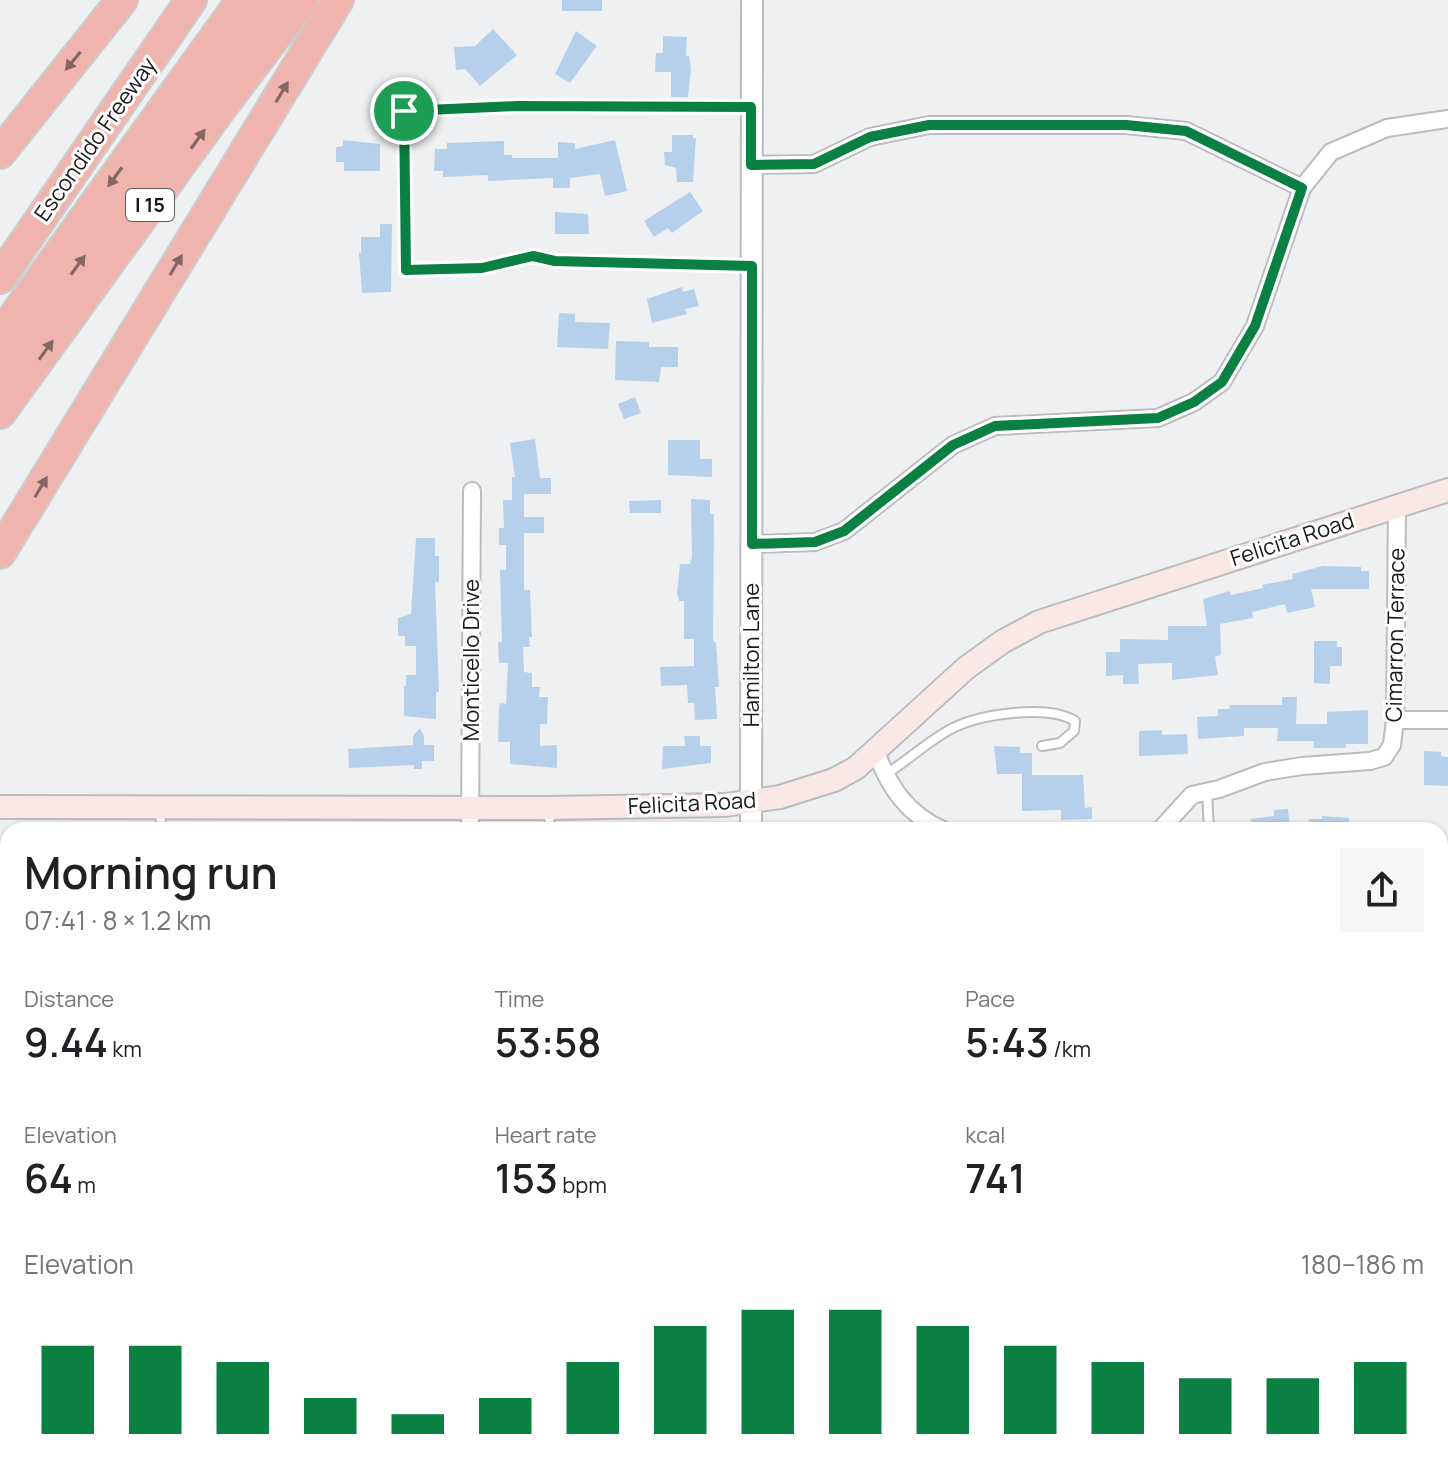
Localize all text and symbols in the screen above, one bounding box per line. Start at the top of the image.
street label: Escondido Freeway [27,51,163,227]
one-way arrow [65,51,82,71]
pin [370,77,438,145]
one-way arrow [275,81,289,103]
icon: arrive [382,89,426,133]
one-way arrow [190,129,205,150]
one-way arrow [107,166,123,188]
road number: I 15 [126,189,174,221]
one-way arrow [70,254,85,275]
one-way arrow [169,254,183,276]
one-way arrow [37,340,53,360]
one-way arrow [33,476,48,497]
street label: Felicita Road [1226,505,1358,573]
street label: Cimarron Terrace [1378,547,1412,722]
street label: Monticello Drive [456,579,486,741]
street label: Hamilton Lane [736,583,766,727]
street label: Felicita Road [627,785,757,821]
text: Morning run [24,842,278,902]
button: share [1340,848,1424,932]
text: 07:41 · 8 × 1.2 km [24,902,211,938]
text: Distance [24,984,114,1014]
text: Time [495,984,544,1014]
text: Pace [965,984,1015,1014]
text: 9.44 [24,1014,108,1069]
text: 53:58 [495,1014,601,1069]
text: 5:43 [965,1014,1049,1069]
text: km [108,1034,142,1064]
text: /km [1049,1034,1091,1064]
text: Elevation [24,1120,117,1150]
text: Heart rate [495,1120,597,1150]
text: kcal [965,1120,1005,1150]
text: 64 [24,1150,73,1205]
text: 153 [495,1150,558,1205]
text: 741 [965,1150,1026,1205]
text: m [73,1170,96,1200]
text: bpm [558,1170,607,1200]
text: Elevation [24,1246,134,1282]
text: 180–186 m [1301,1246,1424,1282]

